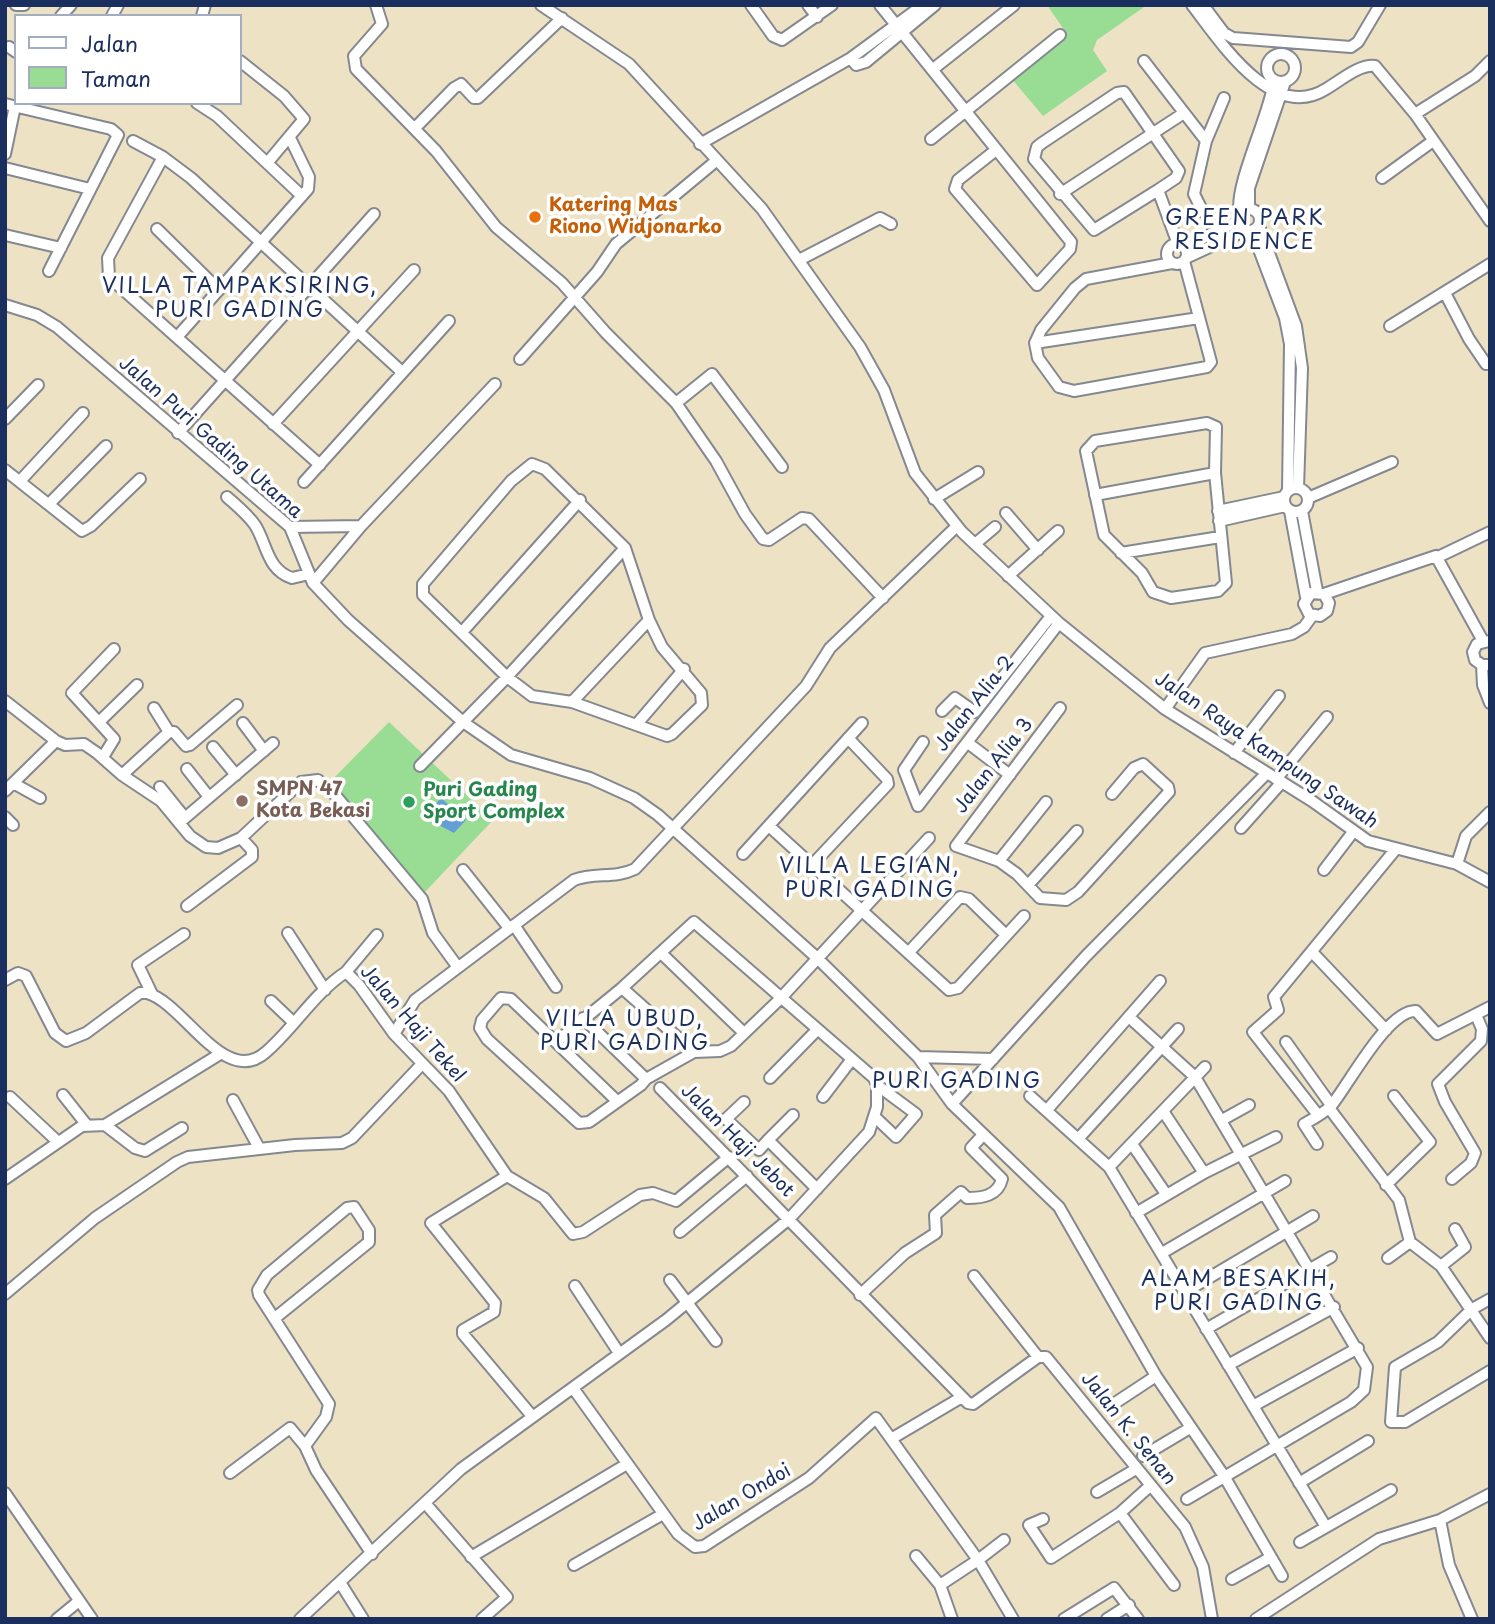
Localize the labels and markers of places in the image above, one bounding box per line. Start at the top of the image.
place label: Katering Mas Riono Widjonarko [549,195,722,239]
marker: Katering Mas Riono Widjonarko [527,209,543,225]
place label: SMPN 47 Kota Bekasi [256,779,370,823]
place label: Puri Gading Sport Complex [423,780,565,824]
marker: SMPN 47 Kota Bekasi [234,793,250,809]
marker: Puri Gading Sport Complex [401,794,417,810]

